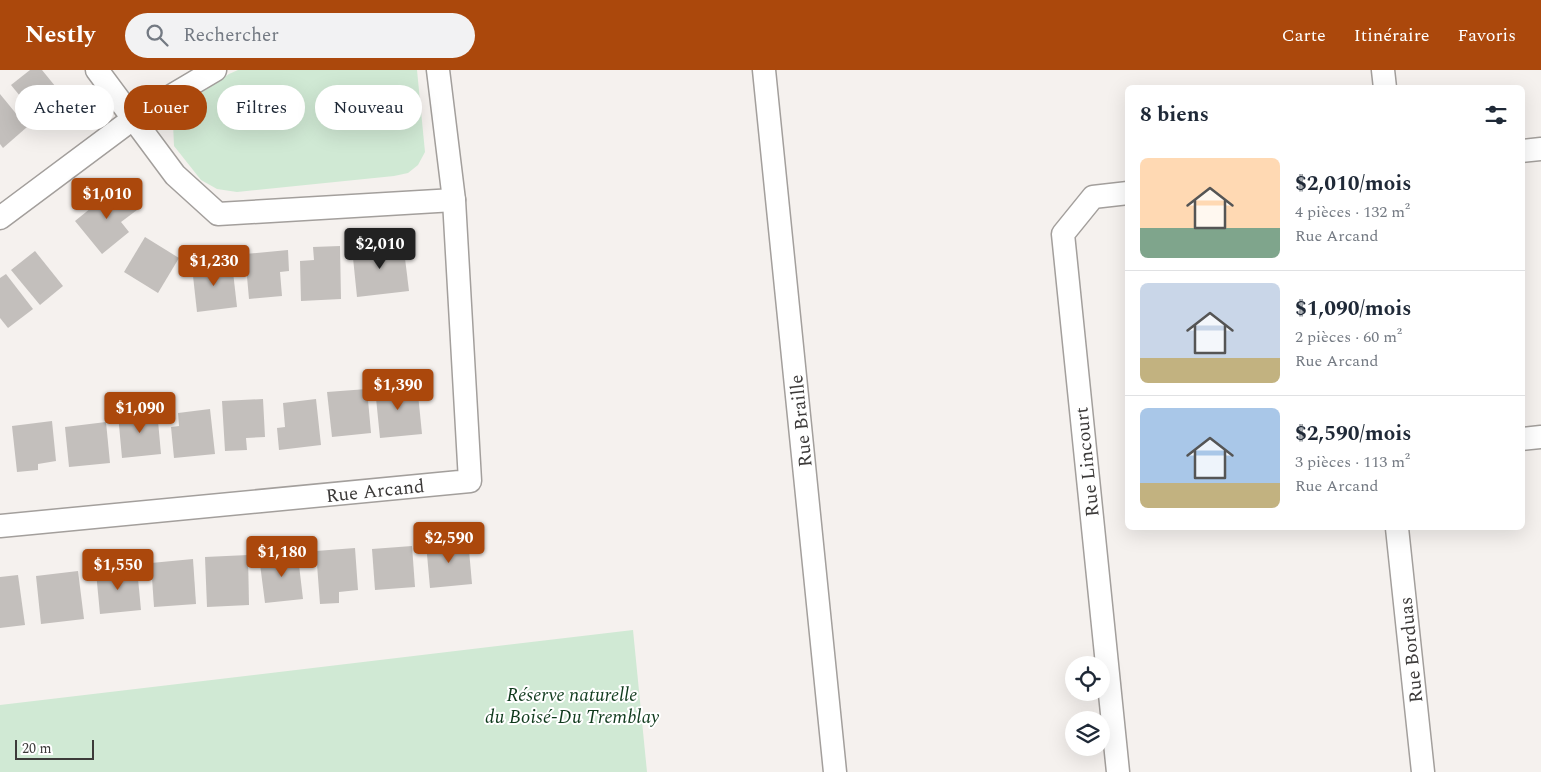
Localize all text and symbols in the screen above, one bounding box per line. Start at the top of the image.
search box [125,13,475,58]
text: Nestly [25,17,95,53]
icon: search [143,21,171,49]
text: Rechercher [183,21,279,50]
text: Carte [1282,22,1326,49]
text: Itinéraire [1354,22,1430,49]
text: Favoris [1458,22,1516,49]
chip: Acheter [15,85,114,130]
chip: Louer [124,85,207,130]
chip: Filtres [217,85,305,130]
chip: Nouveau [315,85,422,130]
text: 8 biens [1140,99,1209,131]
icon: filters [1482,101,1510,129]
text: $2,010/mois [1295,168,1411,200]
pin: $1,010 [66,178,148,220]
icon: home [1180,178,1240,238]
text: $1,010 [82,182,132,206]
text: 4 pièces · 132 m² [1295,200,1410,224]
text: Rue Arcand [1295,224,1378,248]
pin: $2,010 [339,228,421,270]
text: $2,010 [355,232,405,256]
pin: $1,230 [173,244,255,287]
text: $1,230 [189,249,239,273]
text: $1,090/mois [1295,293,1411,325]
icon: home [1180,303,1240,363]
text: 2 pièces · 60 m² [1295,325,1402,349]
text: Rue Arcand [1295,349,1378,373]
pin: $1,390 [357,368,439,411]
text: $1,390 [373,373,423,397]
street label: Rue Braille [782,373,821,469]
pin: $1,090 [99,392,181,434]
text: $1,090 [115,396,165,420]
street label: Rue Lincourt [1067,405,1108,518]
text: $2,590/mois [1295,418,1411,450]
icon: home [1180,428,1240,488]
text: 3 pièces · 113 m² [1295,450,1410,474]
street label: Rue Arcand [324,472,426,511]
text: Rue Arcand [1295,474,1378,498]
pin: $2,590 [408,522,490,564]
text: $2,590 [424,526,474,550]
pin: $1,180 [241,536,323,578]
text: $1,180 [257,540,307,564]
pin: $1,550 [77,548,159,591]
text: $1,550 [93,553,143,577]
street label: Rue Borduas [1392,595,1431,704]
map controls [1065,656,1110,756]
button: locate [1065,656,1110,701]
park label: Réserve naturelle du Boisé-Du Tremblay [485,681,660,732]
button: layers [1065,711,1110,756]
scale bar [15,737,94,760]
text: 20 m [22,738,52,759]

